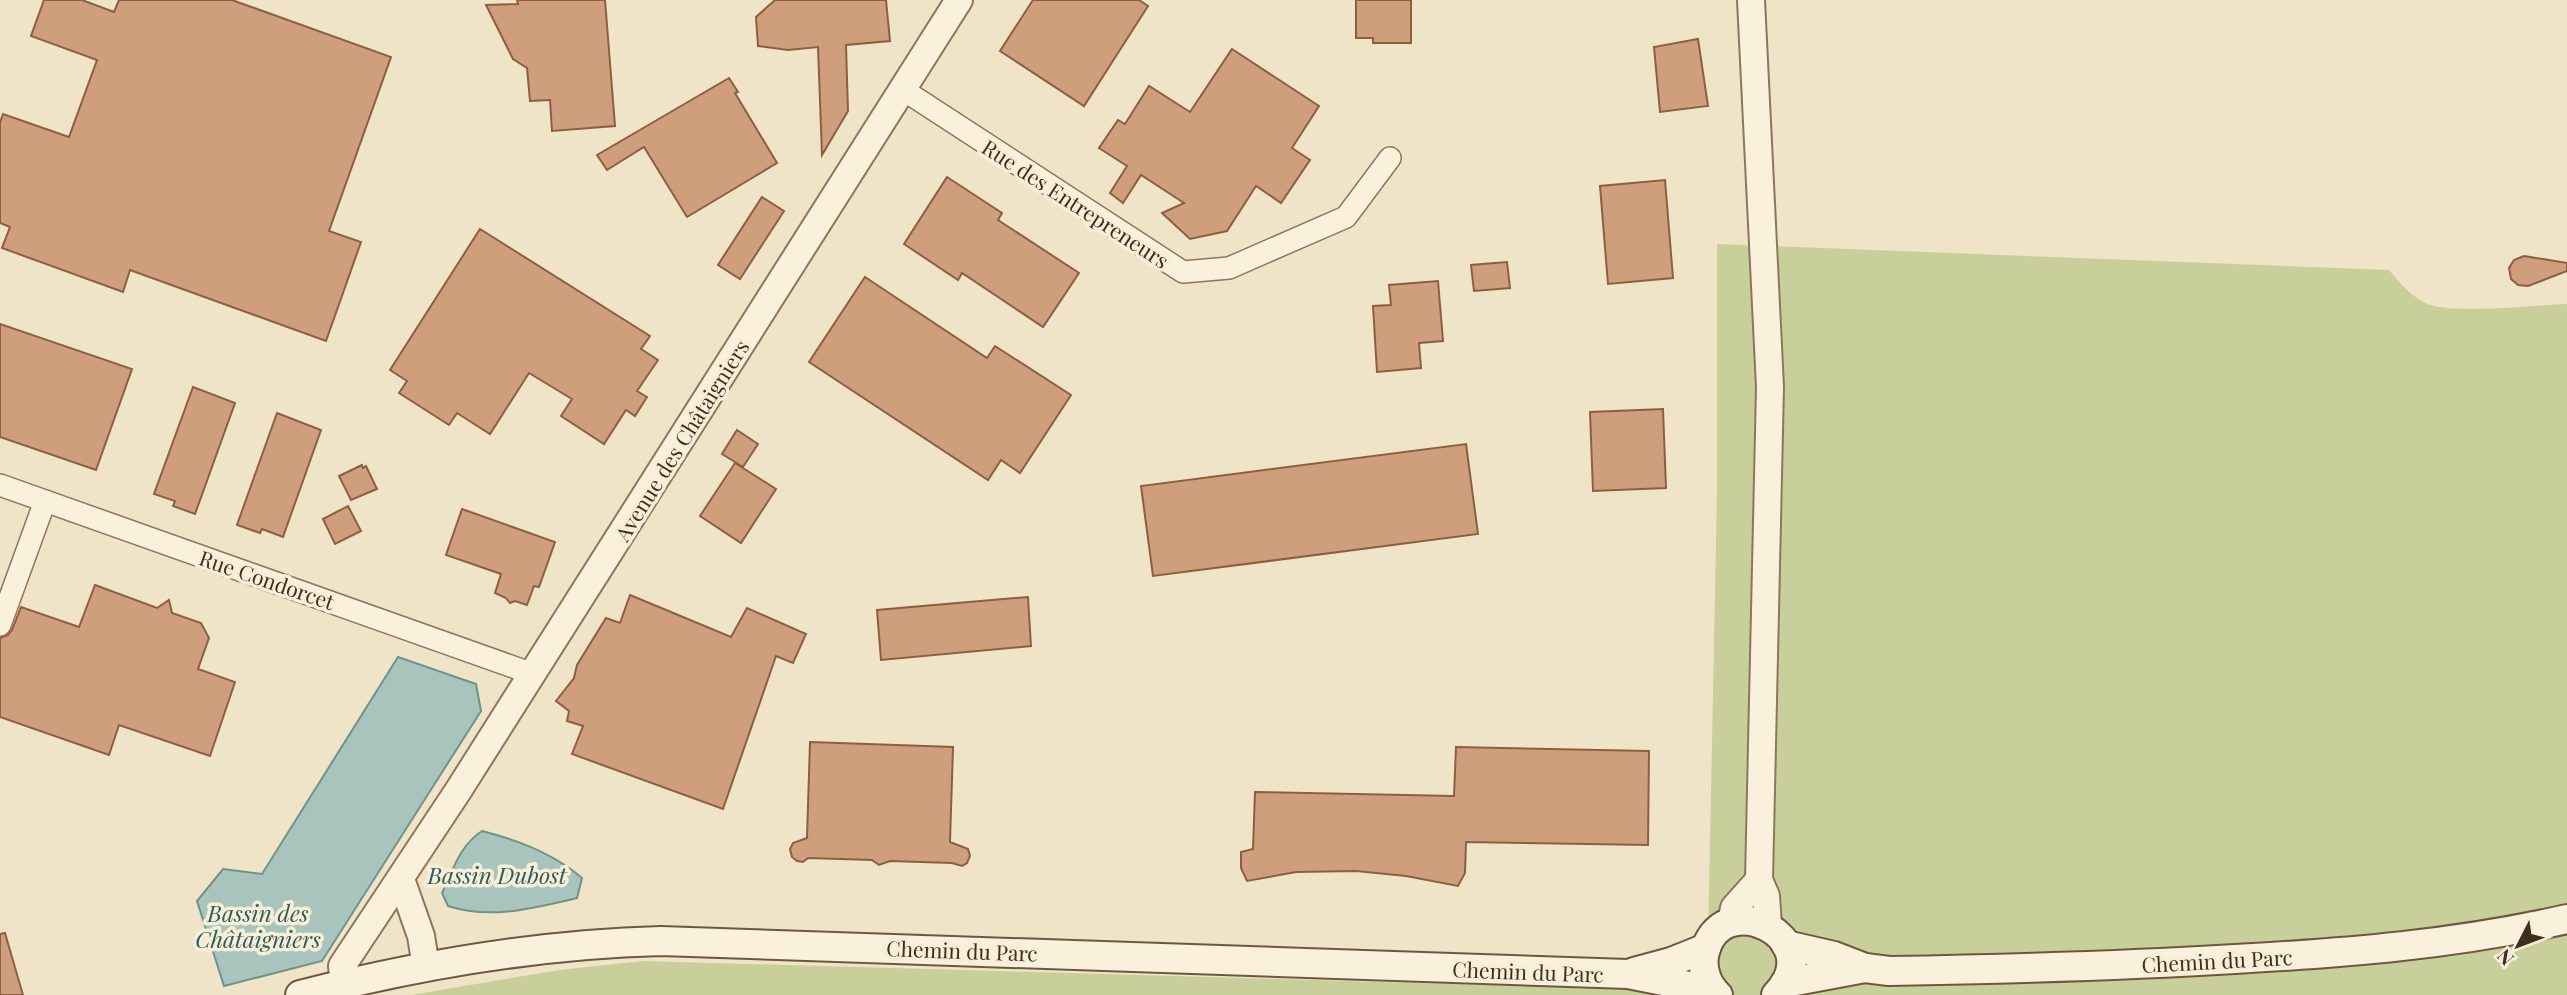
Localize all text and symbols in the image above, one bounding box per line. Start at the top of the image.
street label: Rue des Entrepreneurs [977,132,1175,274]
street label: Avenue des Châtaigniers [607,334,754,547]
street label: Rue Condorcet [196,543,339,615]
water label: Bassin Dubost [426,859,568,890]
water label: Bassin des Châtaigniers [195,897,321,954]
north arrow [2483,911,2553,981]
street label: Chemin du Parc [886,933,1038,967]
street label: Chemin du Parc [2141,942,2293,978]
text: N [2490,944,2519,972]
street label: Chemin du Parc [1452,954,1604,988]

